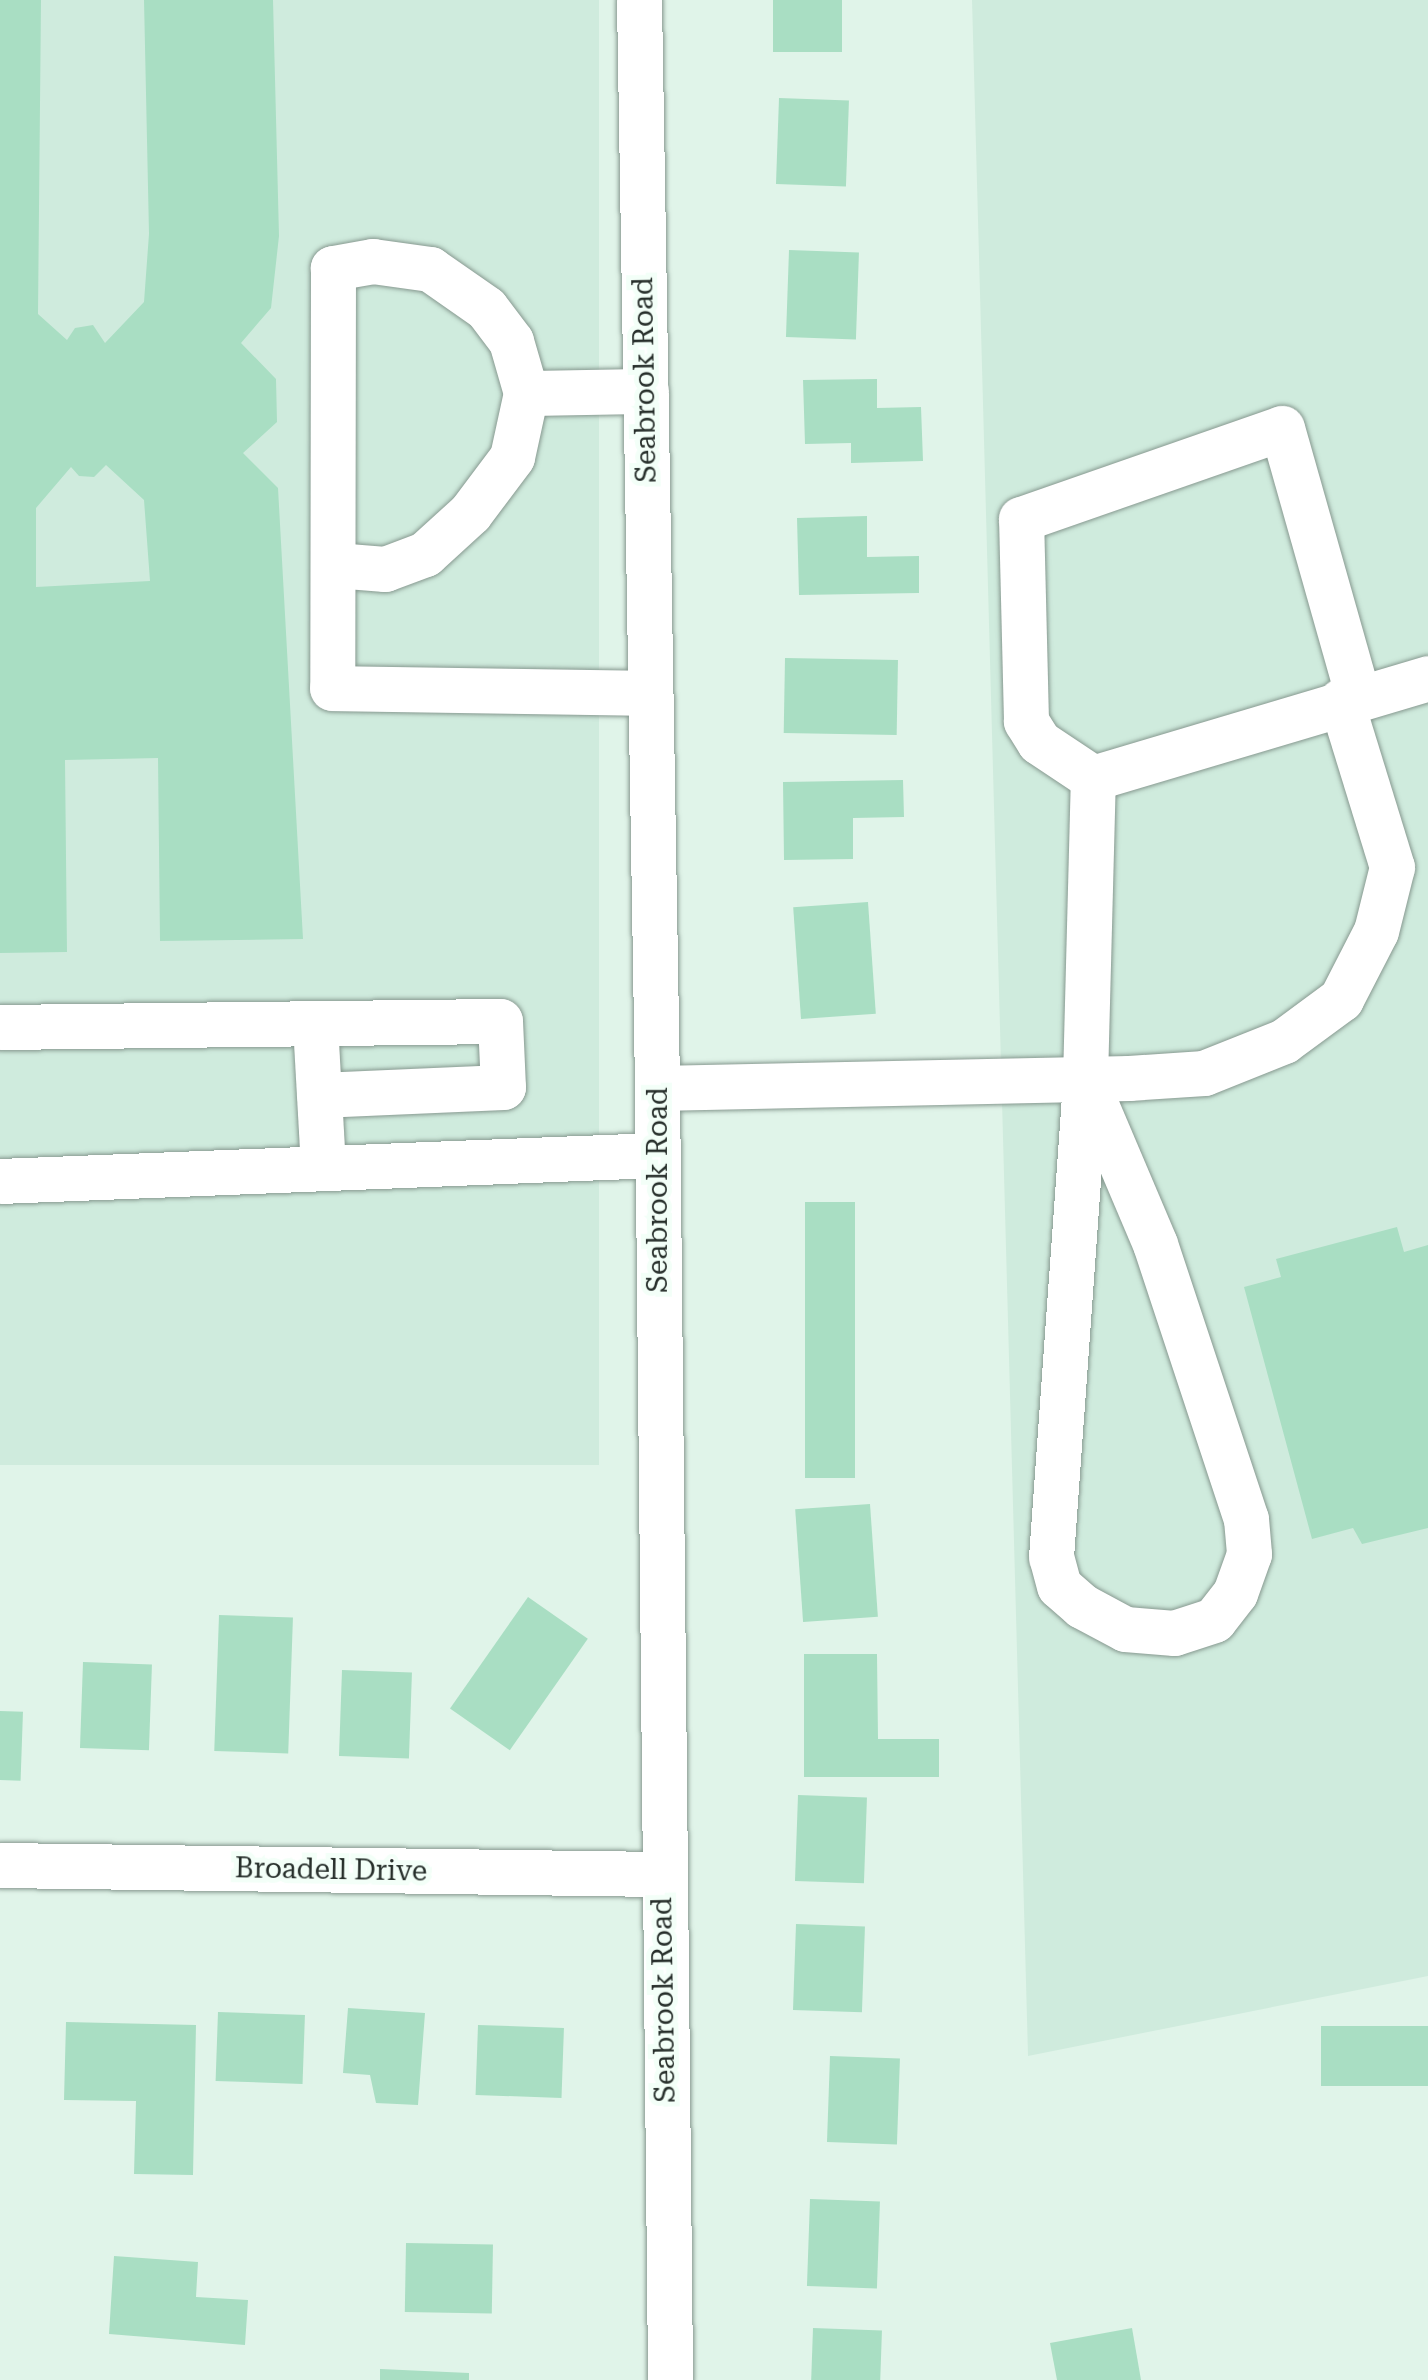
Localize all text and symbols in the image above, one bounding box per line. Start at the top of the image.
street label: Seabrook Road [626,277,664,483]
street label: Seabrook Road [641,1087,675,1293]
street label: Broadell Drive [235,1852,427,1888]
street label: Seabrook Road [645,1897,683,2103]

